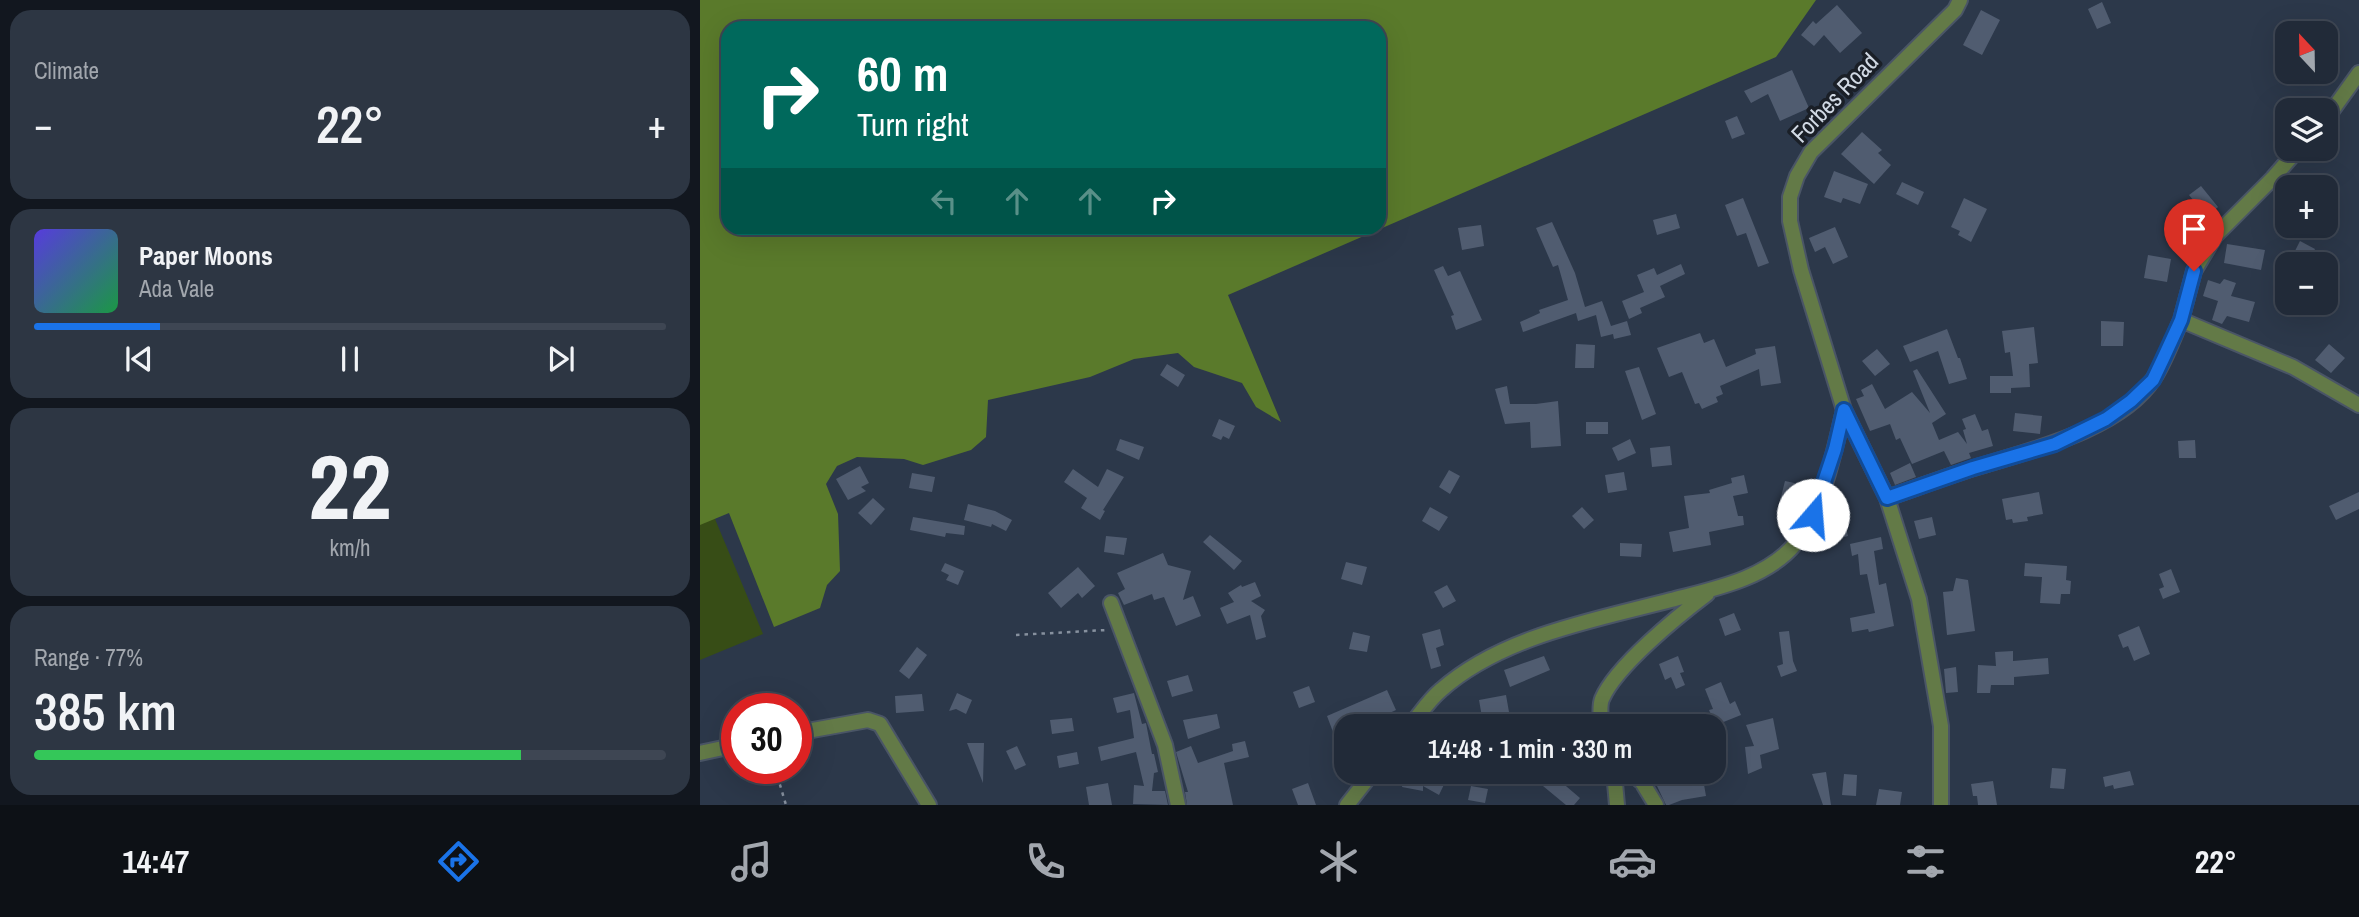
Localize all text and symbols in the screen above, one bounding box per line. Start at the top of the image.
north arrow [2275,21,2338,84]
map controls [2275,21,2338,315]
text: 60 m [857,40,949,106]
street label: Forbes Road [1784,46,1885,149]
icon: right [742,49,833,140]
text: Climate [34,55,99,86]
text: 22° [316,89,384,159]
button: layers [2275,98,2338,161]
text: − [34,99,52,150]
text: + [648,99,666,150]
text: Turn right [857,103,969,146]
button: + [2275,175,2338,238]
icon: left [925,182,963,220]
icon: ahead [998,182,1036,220]
icon: ahead [1071,182,1109,220]
icon: right [1144,182,1182,220]
pin [2164,199,2224,271]
icon: arrive [2175,210,2213,248]
text: Paper Moons [139,238,273,273]
button: − [2275,252,2338,315]
text: Ada Vale [139,273,214,304]
icon: previous [120,340,158,378]
icon: pause [331,340,369,378]
icon: next [542,340,580,378]
text: 22 [309,425,392,547]
position arrow [1776,478,1850,552]
text: km/h [330,532,370,563]
text: Range · 77% [34,642,143,673]
text: 385 km [34,676,177,746]
speed limit sign: 30 [721,693,812,784]
text: 14:48 · 1 min · 330 m [1428,731,1632,766]
icon: directions [434,837,483,886]
icon: music [727,837,776,886]
icon: phone [1021,837,1070,886]
icon: climate [1314,837,1363,886]
icon: car [1608,837,1657,886]
icon: filters [1901,837,1950,886]
text: 14:47 [122,840,189,883]
text: 22° [2195,840,2237,883]

